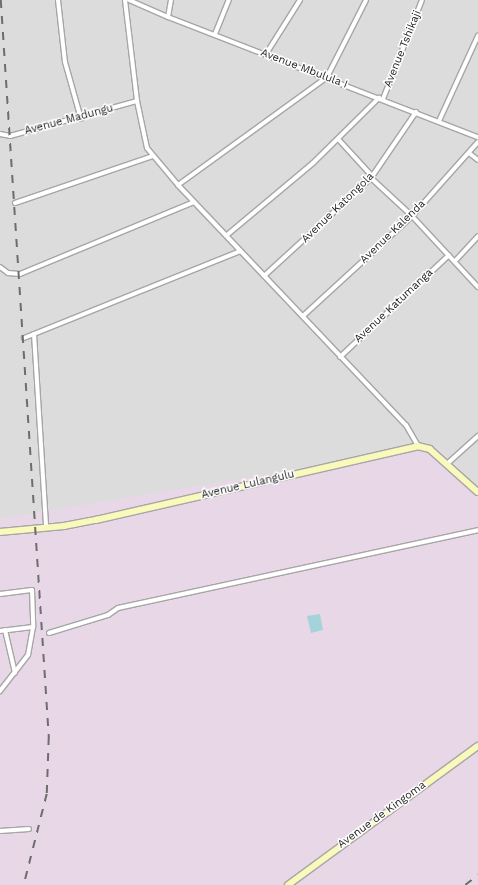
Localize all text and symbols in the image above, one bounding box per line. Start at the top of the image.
street label: Avenue Tshikaji [382,9,424,89]
street label: Avenue Mbulula I [258,46,350,92]
street label: Avenue Madungu [23,102,115,138]
street label: Avenue Katongola [299,170,377,246]
street label: Avenue Kalenda [358,198,428,266]
street label: Avenue Katumanga [352,266,436,346]
street label: Avenue Lulangulu [200,468,296,502]
street label: Avenue de Kingoma [335,779,429,851]

